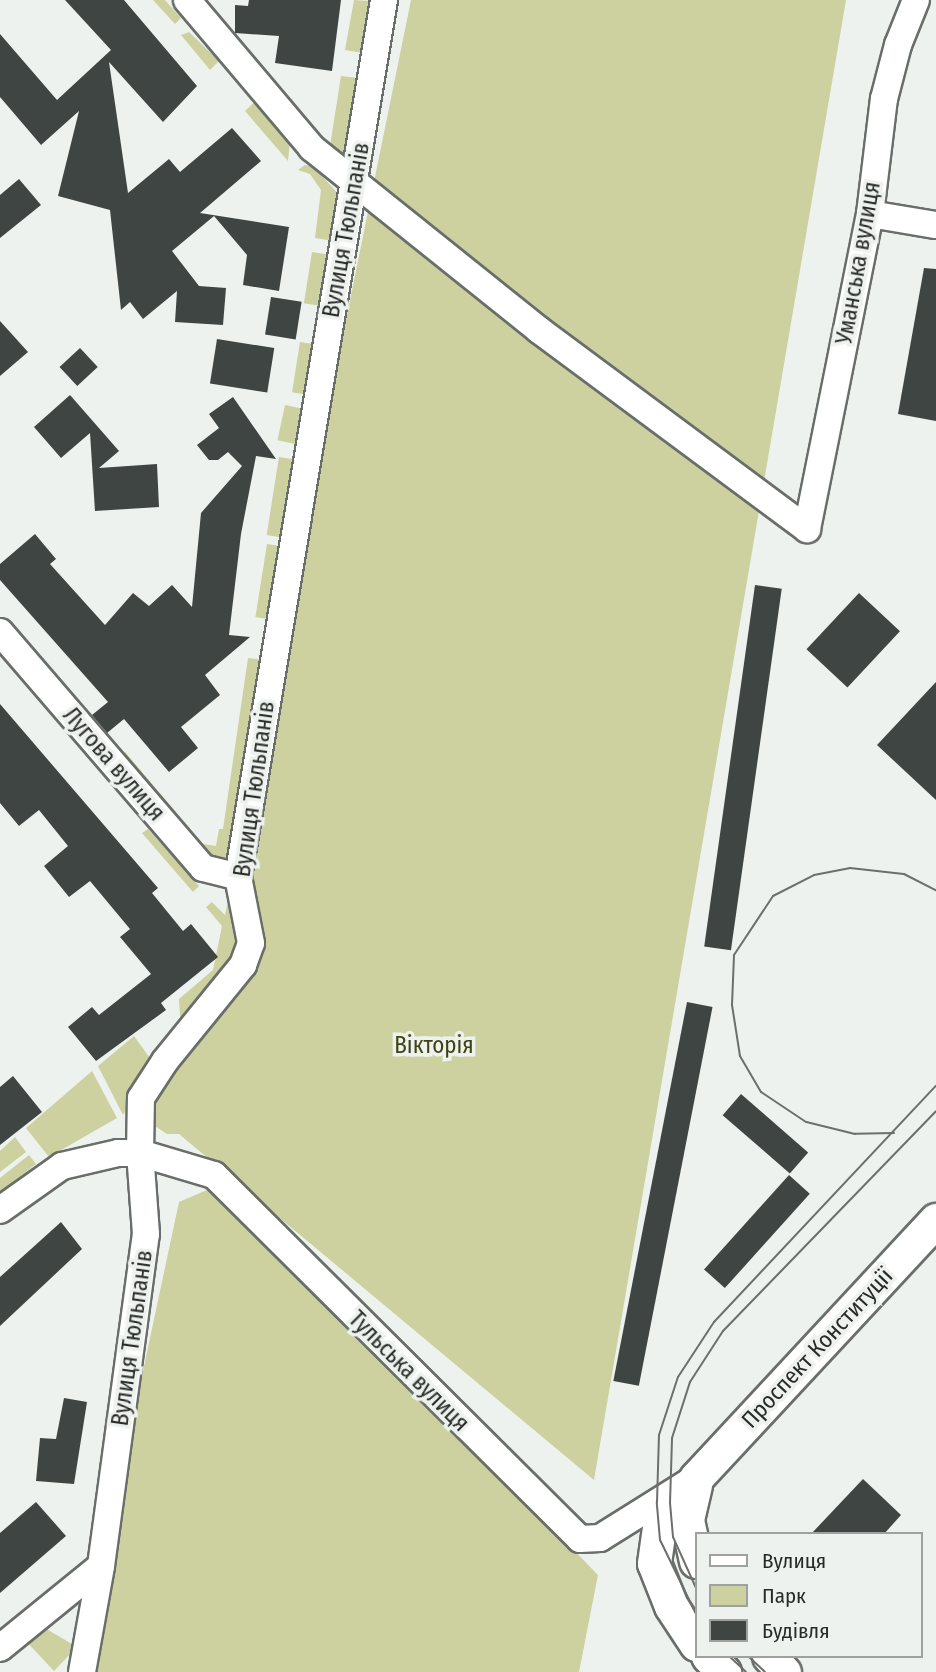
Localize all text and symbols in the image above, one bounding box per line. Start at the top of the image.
street label: Вулиця Тюльпанів [317,140,375,320]
street label: Уманська вулиця [830,180,886,346]
street label: Вулиця Тюльпанів [228,699,280,879]
street label: Лугова вулиця [57,702,171,826]
park label: Вікторія [394,1031,474,1059]
street label: Вулиця Тюльпанів [106,1248,158,1428]
street label: Проспект Конституції [736,1262,898,1434]
street label: Тульська вулиця [343,1305,475,1437]
legend [694,1532,922,1658]
text: Вулиця [762,1548,826,1574]
text: Парк [762,1583,806,1609]
text: Будівля [762,1618,830,1644]

